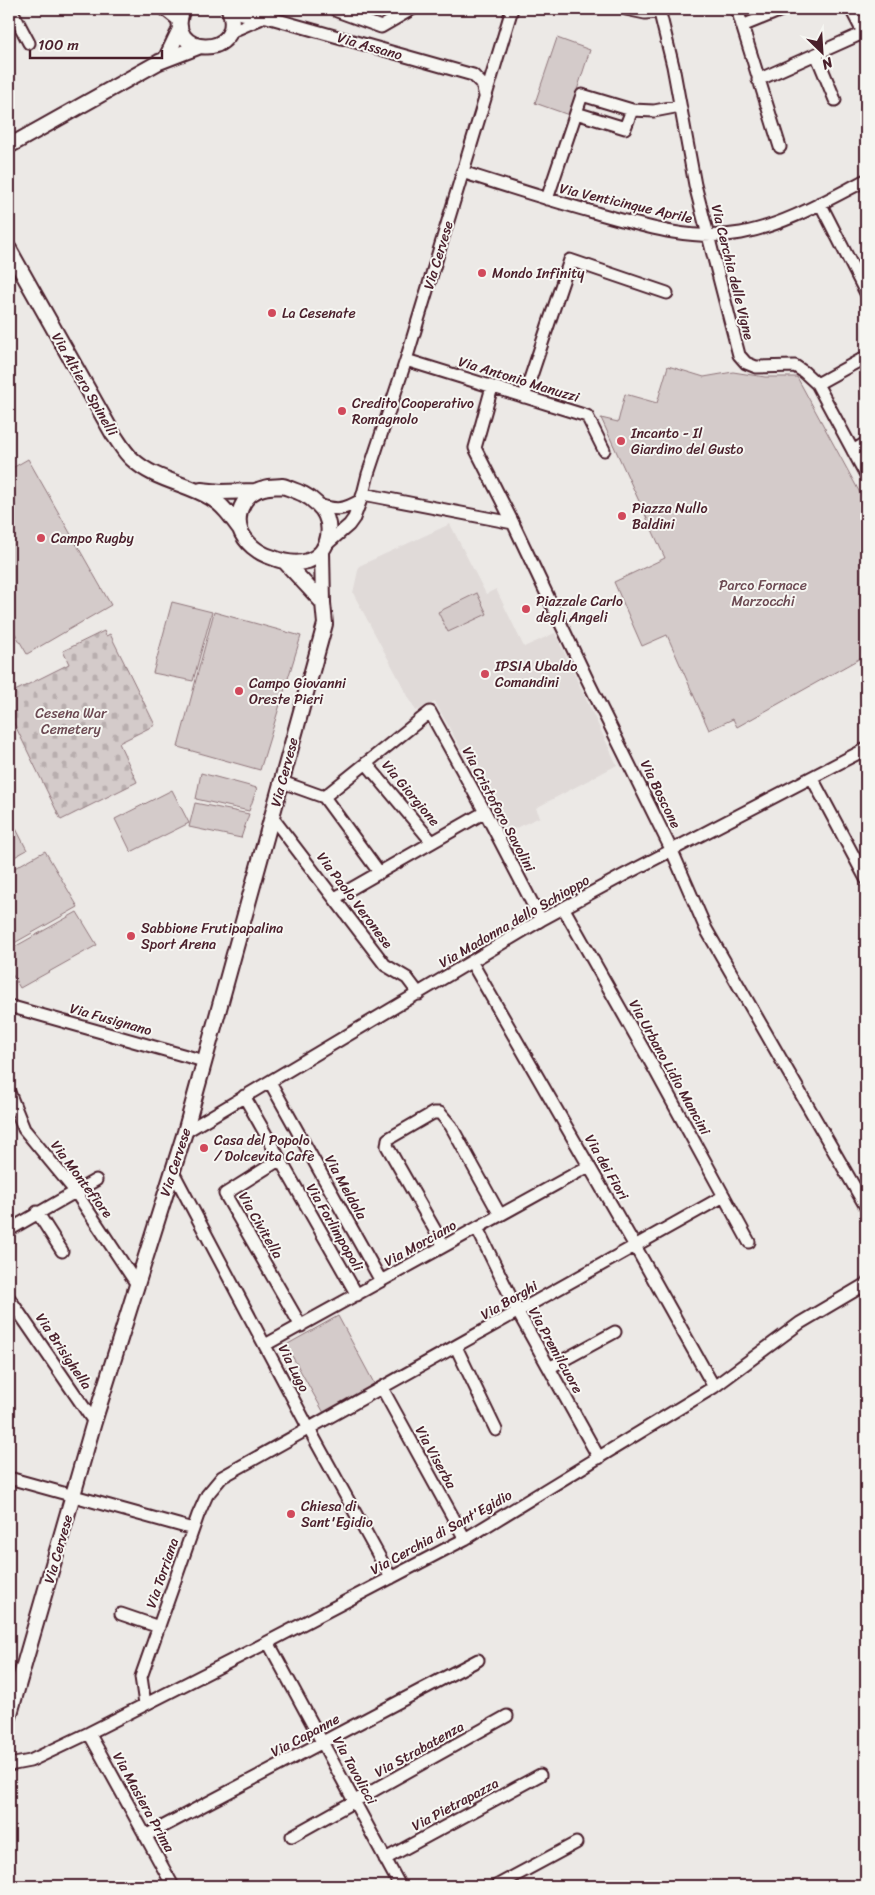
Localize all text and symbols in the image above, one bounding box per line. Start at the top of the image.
street label: Via Assano [334,25,405,68]
scale bar [30,28,162,60]
north arrow [798,28,848,78]
text: 100 m [38,32,79,58]
text: N [817,50,838,77]
street label: Via Venticinque Aprile [557,176,695,231]
street label: Via Cerchia delle Vigne [704,202,761,343]
street label: Via Cervese [416,218,461,293]
place label: Mondo Infinity [492,261,585,286]
marker: Mondo Infinity [476,267,488,279]
place label: La Cesenate [282,301,356,326]
marker: La Cesenate [266,307,278,319]
street label: Via Altiero Spinelli [45,328,125,442]
street label: Via Antonio Manuzzi [455,349,584,410]
place label: Credito Cooperativo Romagnolo [352,391,474,432]
marker: Credito Cooperativo Romagnolo [336,405,348,417]
place label: Incanto - Il Giardino del Gusto [630,421,743,462]
marker: Incanto - Il Giardino del Gusto [615,435,627,447]
place label: Piazza Nullo Baldini [632,496,708,537]
marker: Piazza Nullo Baldini [616,510,628,522]
place label: Campo Rugby [51,526,134,551]
marker: Campo Rugby [35,532,47,544]
park label: Parco Fornace Marzocchi [719,573,807,614]
place label: Piazzale Carlo degli Angeli [536,589,623,630]
marker: Piazzale Carlo degli Angeli [520,603,532,615]
place label: IPSIA Ubaldo Comandini [494,654,577,695]
marker: IPSIA Ubaldo Comandini [479,668,491,680]
place label: Campo Giovanni Oreste Pieri [249,671,347,712]
marker: Campo Giovanni Oreste Pieri [233,685,245,697]
park label: Cesena War Cemetery [35,701,108,742]
street label: Via Cervese [263,735,306,810]
street label: Via Cristoforo Savolini [455,742,543,877]
street label: Via Giorgione [375,754,446,832]
street label: Via Boscone [633,755,688,833]
street label: Via Paolo Veronese [310,847,400,954]
street label: Via Madonna dello Schioppo [434,868,594,975]
place label: Sabbione Frutipapalina Sport Arena [141,916,283,957]
marker: Sabbione Frutipapalina Sport Arena [125,930,137,942]
street label: Via Urbano Lidio Mancini [622,995,718,1141]
street label: Via Fusignano [67,996,155,1043]
street label: Via Cervese [153,1125,198,1200]
place label: Casa del Popolo / Dolcevita Cafè [214,1128,314,1169]
street label: Via dei Fiori [578,1130,636,1206]
street label: Via Montefiore [44,1135,120,1224]
marker: Casa del Popolo / Dolcevita Cafè [198,1142,210,1154]
street label: Via Meldola [317,1150,374,1225]
street label: Via Forlimpopoli [299,1178,371,1277]
street label: Via Civitella [231,1187,290,1264]
street label: Via Morciano [379,1213,461,1274]
street label: Via Borghi [476,1273,544,1327]
street label: Via Premilcuore [521,1302,590,1399]
street label: Via Brisighella [29,1308,99,1395]
street label: Via Lugo [271,1340,316,1397]
street label: Via Viserba [408,1421,464,1494]
street label: Via Cerchia di Sant'Egidio [366,1483,517,1582]
place label: Chiesa di Sant'Egidio [301,1494,373,1535]
marker: Chiesa di Sant'Egidio [285,1508,297,1520]
street label: Via Cervese [37,1512,80,1587]
street label: Via Torriana [139,1535,186,1612]
street label: Via Capanne [266,1707,344,1764]
street label: Via Strabatenza [370,1714,469,1785]
street label: Via Tavolicci [325,1731,384,1810]
street label: Via Masiera Prima [106,1747,182,1858]
street label: Via Pietrapazza [407,1771,503,1838]

